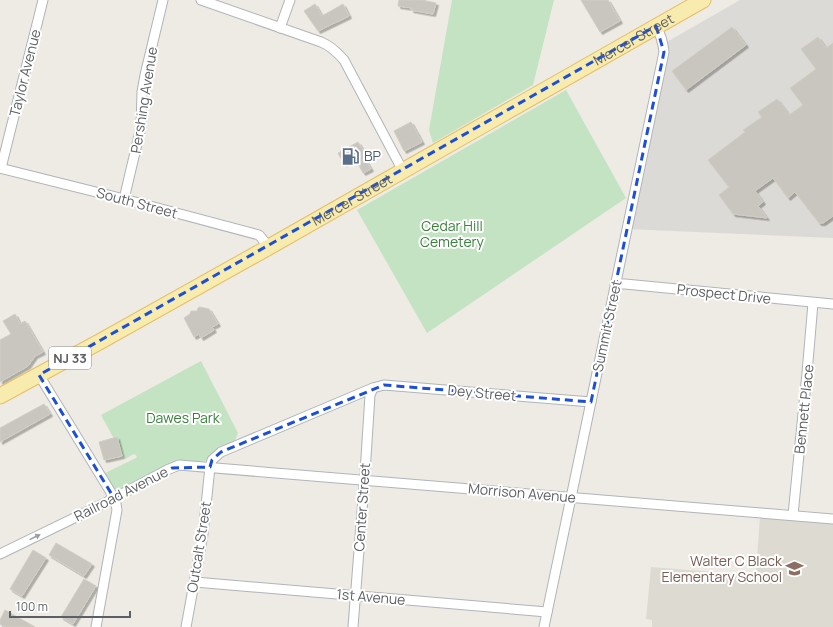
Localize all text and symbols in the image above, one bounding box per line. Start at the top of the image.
street label: Mercer Street [590,8,677,70]
street label: Taylor Avenue [4,27,45,119]
street label: Pershing Avenue [126,45,161,155]
fuel station icon: BP [341,146,361,166]
place label: BP [364,146,382,165]
street label: Mercer Street [308,169,396,230]
street label: South Street [95,183,180,223]
park label: Cedar Hill Cemetery [420,216,485,251]
street label: Summit Street [587,278,626,374]
street label: Prospect Drive [676,279,772,308]
road number: NJ 33 [49,347,91,369]
street label: Bennett Place [789,363,818,455]
street label: Dey Street [447,380,518,405]
park label: Dawes Park [146,408,221,427]
street label: Railroad Avenue [71,462,171,525]
street label: Center Street [349,462,374,552]
street label: Morrison Avenue [467,478,577,507]
street label: Outcalt Street [182,500,215,594]
one-way arrow [29,534,41,540]
place label: Walter C Black Elementary School [662,551,783,586]
school or university icon: Walter C Black Elementary School [785,559,805,579]
street label: 1st Avenue [336,584,406,609]
scale bar [10,593,130,619]
text: 100 m [16,598,48,615]

